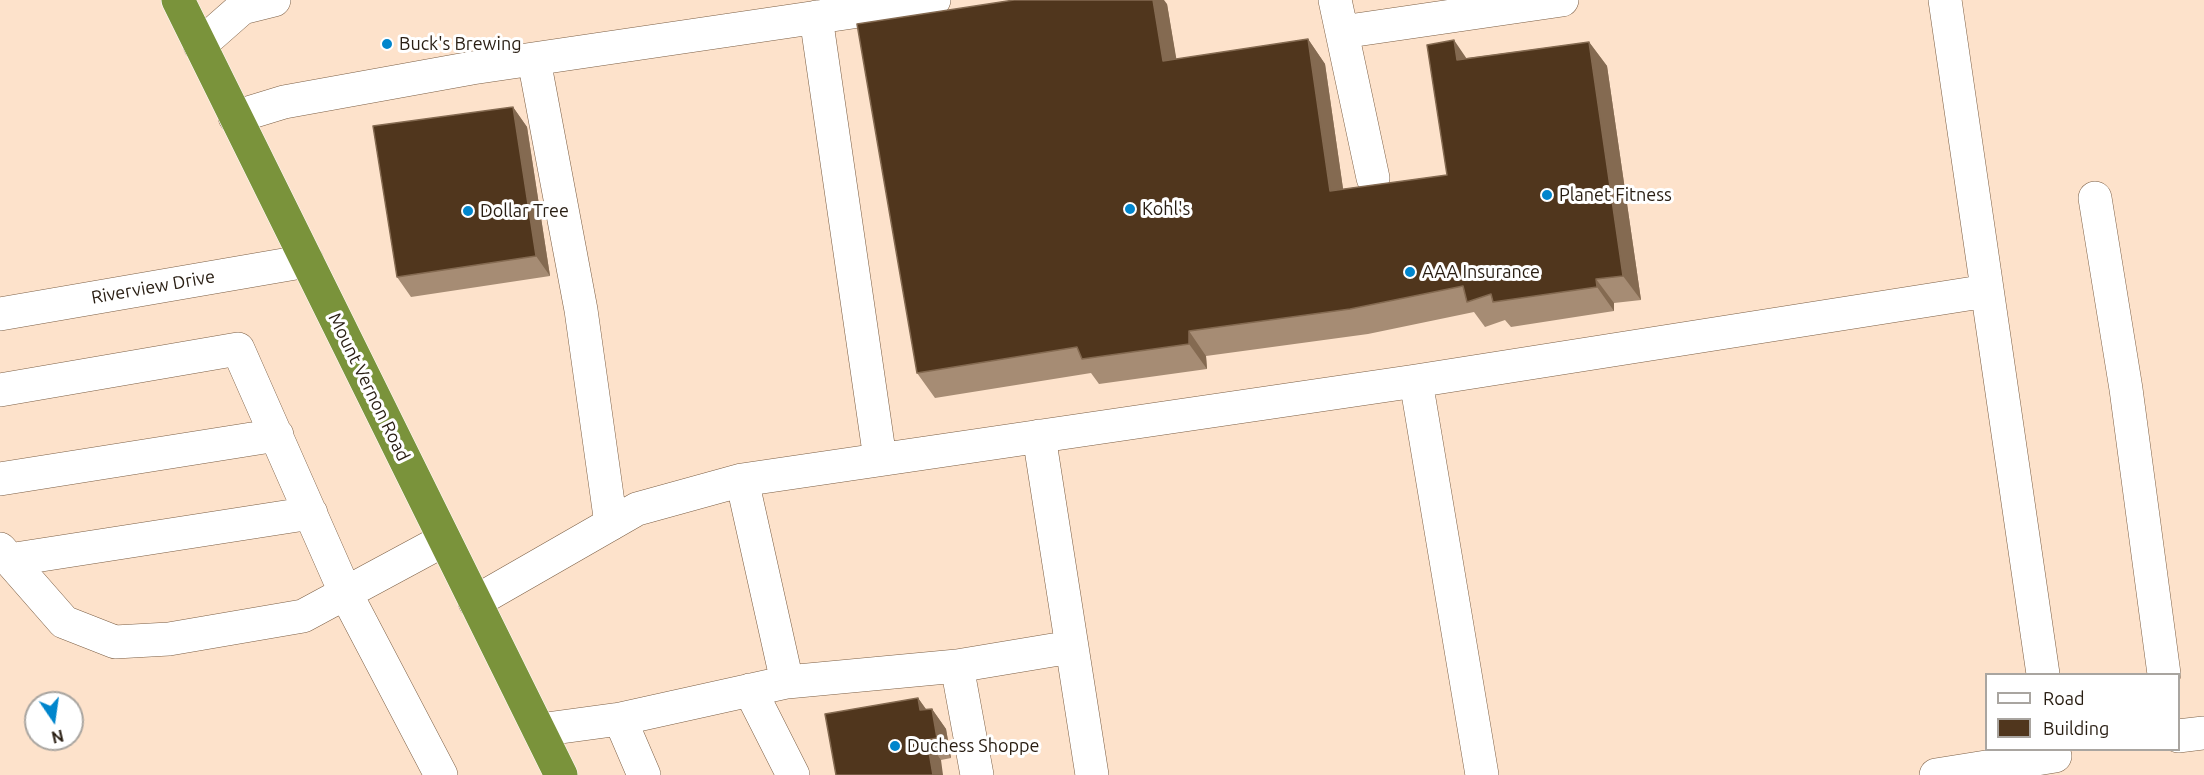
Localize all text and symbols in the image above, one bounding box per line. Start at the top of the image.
place label: Buck's Brewing [399,33,522,55]
marker: Buck's Brewing [380,37,394,51]
place label: Planet Fitness [1559,184,1672,206]
marker: Planet Fitness [1540,188,1554,202]
place label: Kohl's [1142,198,1190,220]
place label: Dollar Tree [480,200,569,222]
marker: Kohl's [1123,202,1137,216]
marker: Dollar Tree [461,204,475,218]
place label: AAA Insurance [1422,261,1540,283]
street label: Riverview Drive [89,265,217,309]
marker: AAA Insurance [1403,265,1417,279]
street label: Mount Vernon Road [324,309,414,465]
legend [1985,673,2180,751]
text: Road [2043,688,2085,708]
north arrow [24,691,84,751]
text: Building [2043,718,2109,738]
text: N [50,726,65,747]
place label: Duchess Shoppe [907,735,1040,757]
marker: Duchess Shoppe [888,739,902,753]

